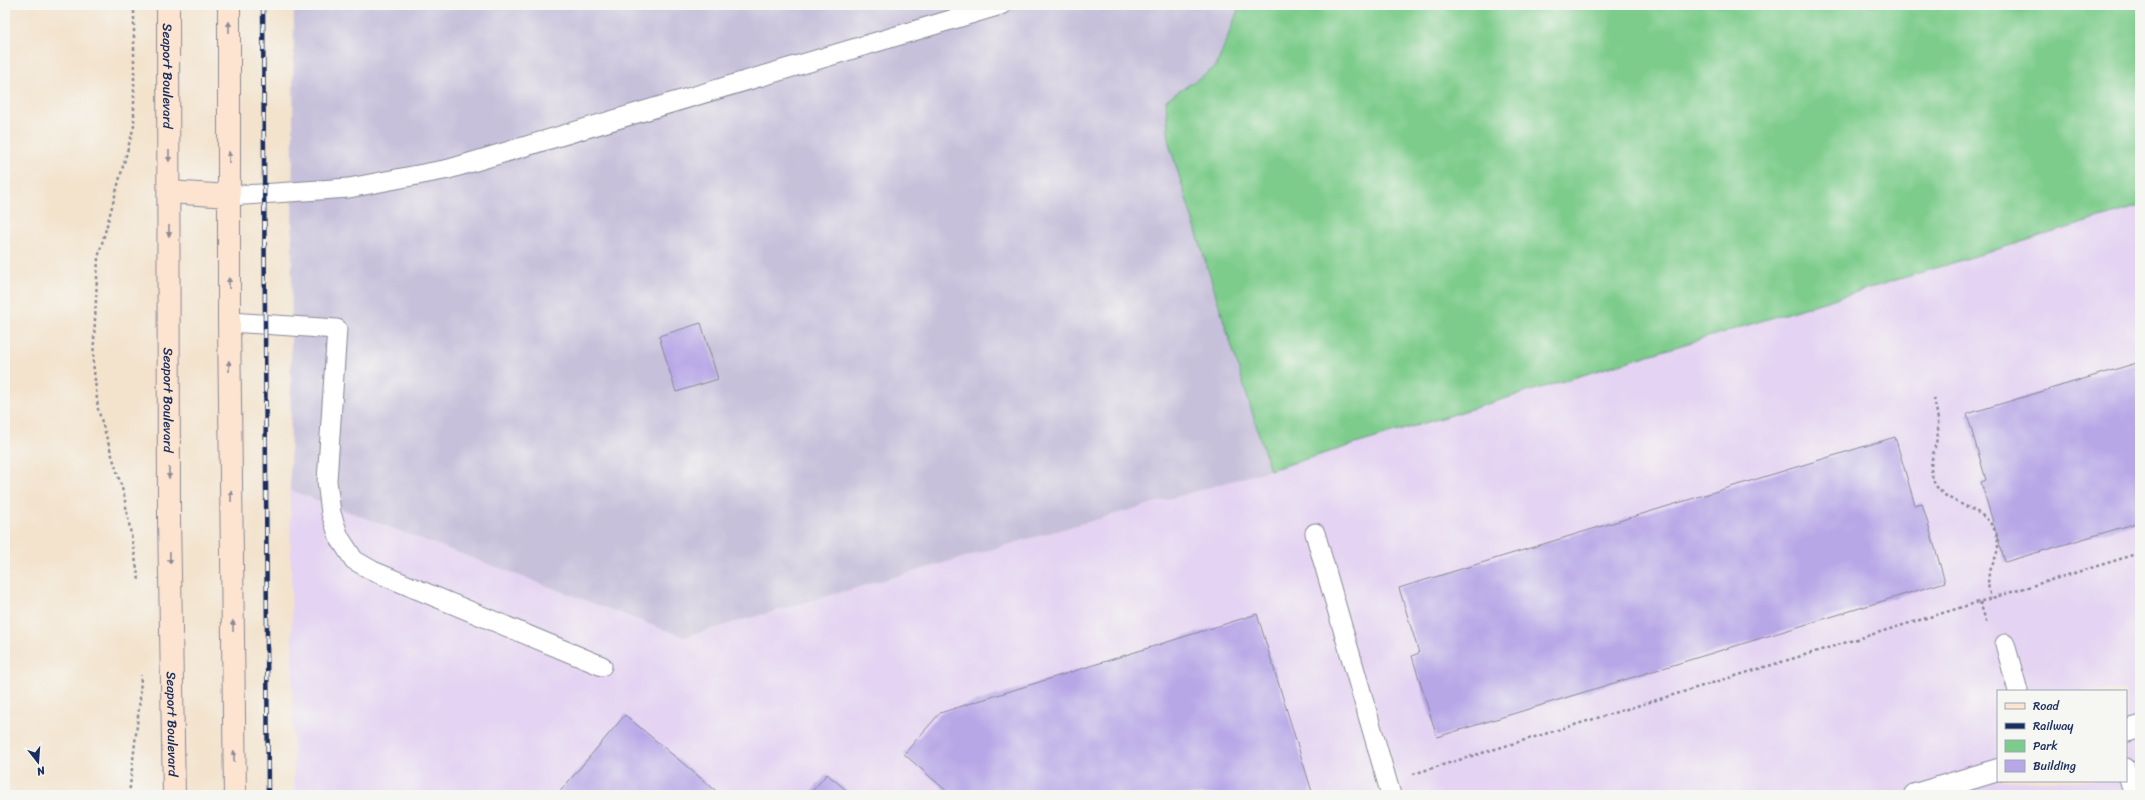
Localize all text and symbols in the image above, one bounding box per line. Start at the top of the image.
one-way arrow [226,20,232,33]
street label: Seaport Boulevard [156,23,179,130]
one-way arrow [166,150,172,163]
one-way arrow [226,150,232,163]
one-way arrow [166,225,172,238]
one-way arrow [226,276,232,289]
street label: Seaport Boulevard [157,347,180,454]
one-way arrow [226,360,233,372]
one-way arrow [166,467,172,480]
one-way arrow [228,489,234,502]
one-way arrow [167,552,173,565]
one-way arrow [229,620,236,632]
street label: Seaport Boulevard [160,671,185,778]
legend [1997,690,2127,782]
text: Road [2033,695,2060,717]
text: Railway [2033,715,2074,737]
text: Park [2033,735,2058,757]
north arrow [18,742,58,782]
one-way arrow [231,749,237,762]
text: Building [2033,755,2076,777]
text: N [34,761,48,781]

